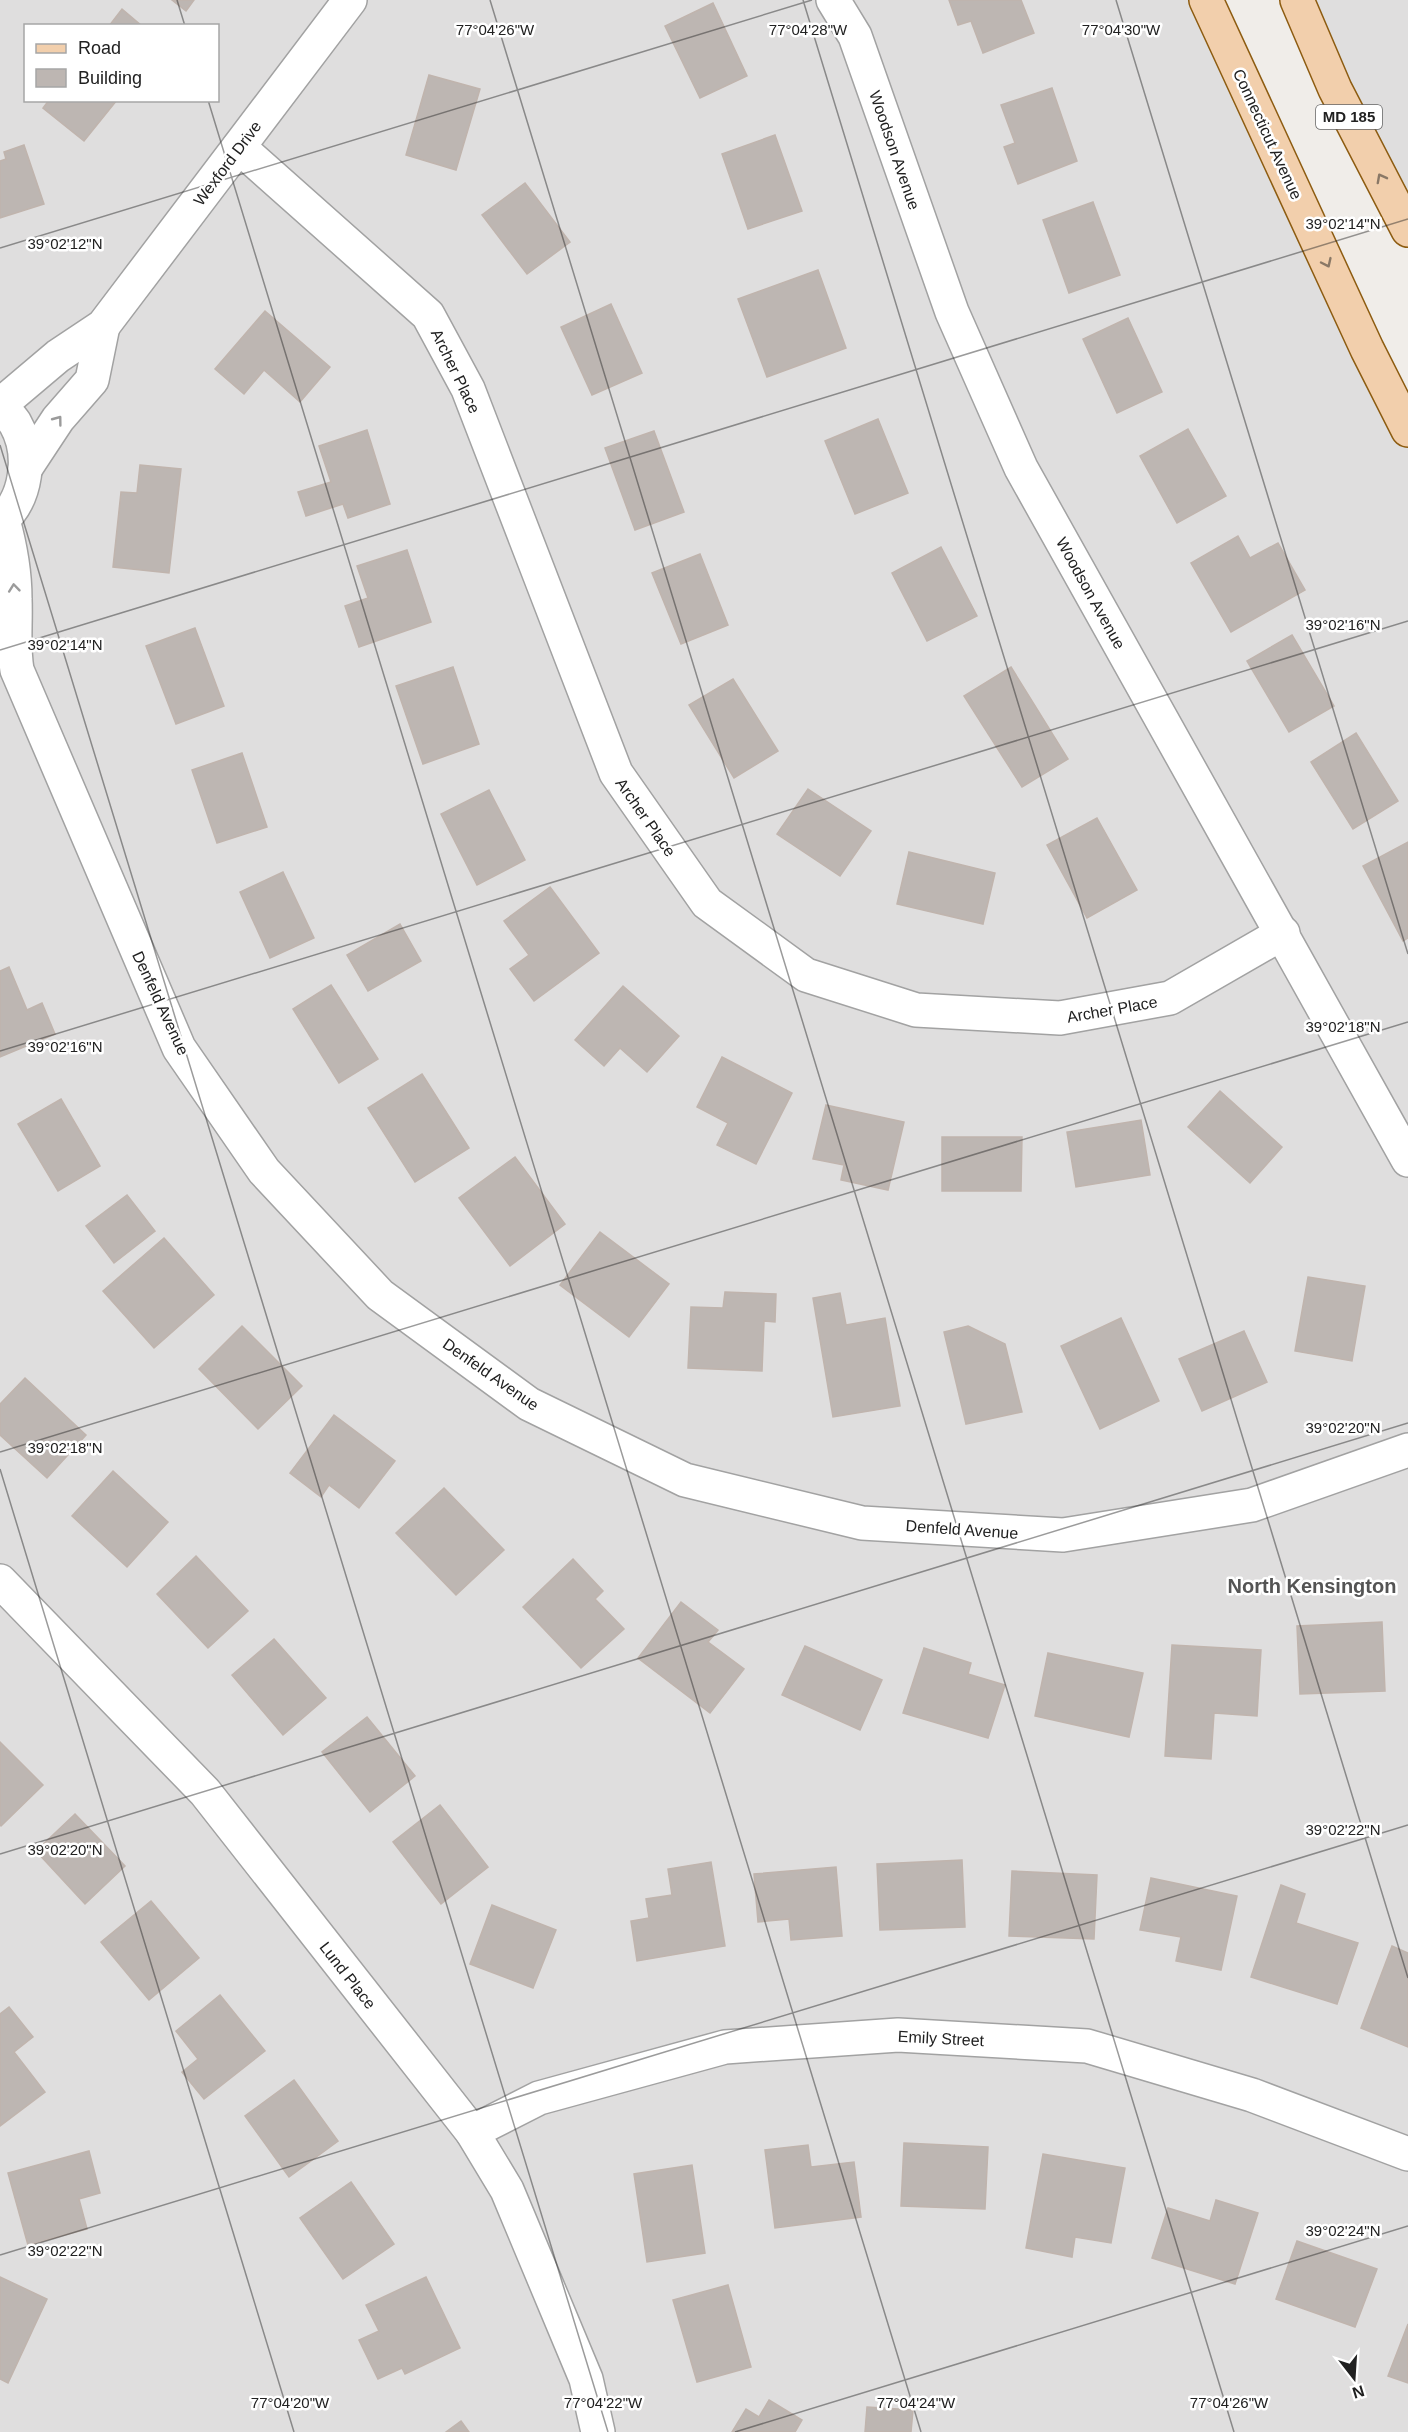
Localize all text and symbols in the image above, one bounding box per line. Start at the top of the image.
text: 77°04'26"W [456,21,535,38]
text: 77°04'28"W [769,21,848,38]
text: 77°04'30"W [1082,21,1161,38]
legend [24,24,219,102]
text: Road [78,38,121,58]
street label: Connecticut Avenue [1230,66,1305,202]
text: Building [78,68,142,88]
street label: Woodson Avenue [866,88,923,212]
road number: MD 185 [1316,105,1382,129]
street label: Wexford Drive [190,118,265,209]
one-way arrow [1377,174,1388,184]
text: 39°02'14"N [1305,215,1381,232]
text: 39°02'12"N [27,235,103,252]
one-way arrow [1320,256,1332,267]
street label: Archer Place [428,326,483,416]
one-way arrow [51,416,62,427]
street label: Woodson Avenue [1053,535,1128,652]
one-way arrow [8,584,21,593]
text: 39°02'16"N [1305,616,1381,633]
text: 39°02'14"N [27,636,103,653]
street label: Archer Place [612,775,679,860]
street label: Denfeld Avenue [129,949,192,1058]
street label: Archer Place [1066,993,1159,1026]
text: 39°02'18"N [1305,1018,1381,1035]
text: 39°02'16"N [27,1038,103,1055]
street label: Denfeld Avenue [440,1335,542,1414]
text: 39°02'20"N [1305,1419,1381,1436]
text: 39°02'18"N [27,1439,103,1456]
street label: Denfeld Avenue [905,1517,1019,1542]
district label: North Kensington [1228,1575,1396,1597]
text: 39°02'22"N [1305,1821,1381,1838]
text: 39°02'20"N [27,1841,103,1858]
street label: Lund Place [316,1939,379,2012]
street label: Emily Street [897,2028,985,2049]
text: 39°02'24"N [1305,2222,1381,2239]
text: 39°02'22"N [27,2242,103,2259]
north arrow [1324,2348,1384,2408]
text: N [1350,2382,1366,2402]
text: 77°04'20"W [251,2394,330,2411]
text: 77°04'22"W [564,2394,643,2411]
text: 77°04'24"W [877,2394,956,2411]
text: 77°04'26"W [1190,2394,1269,2411]

